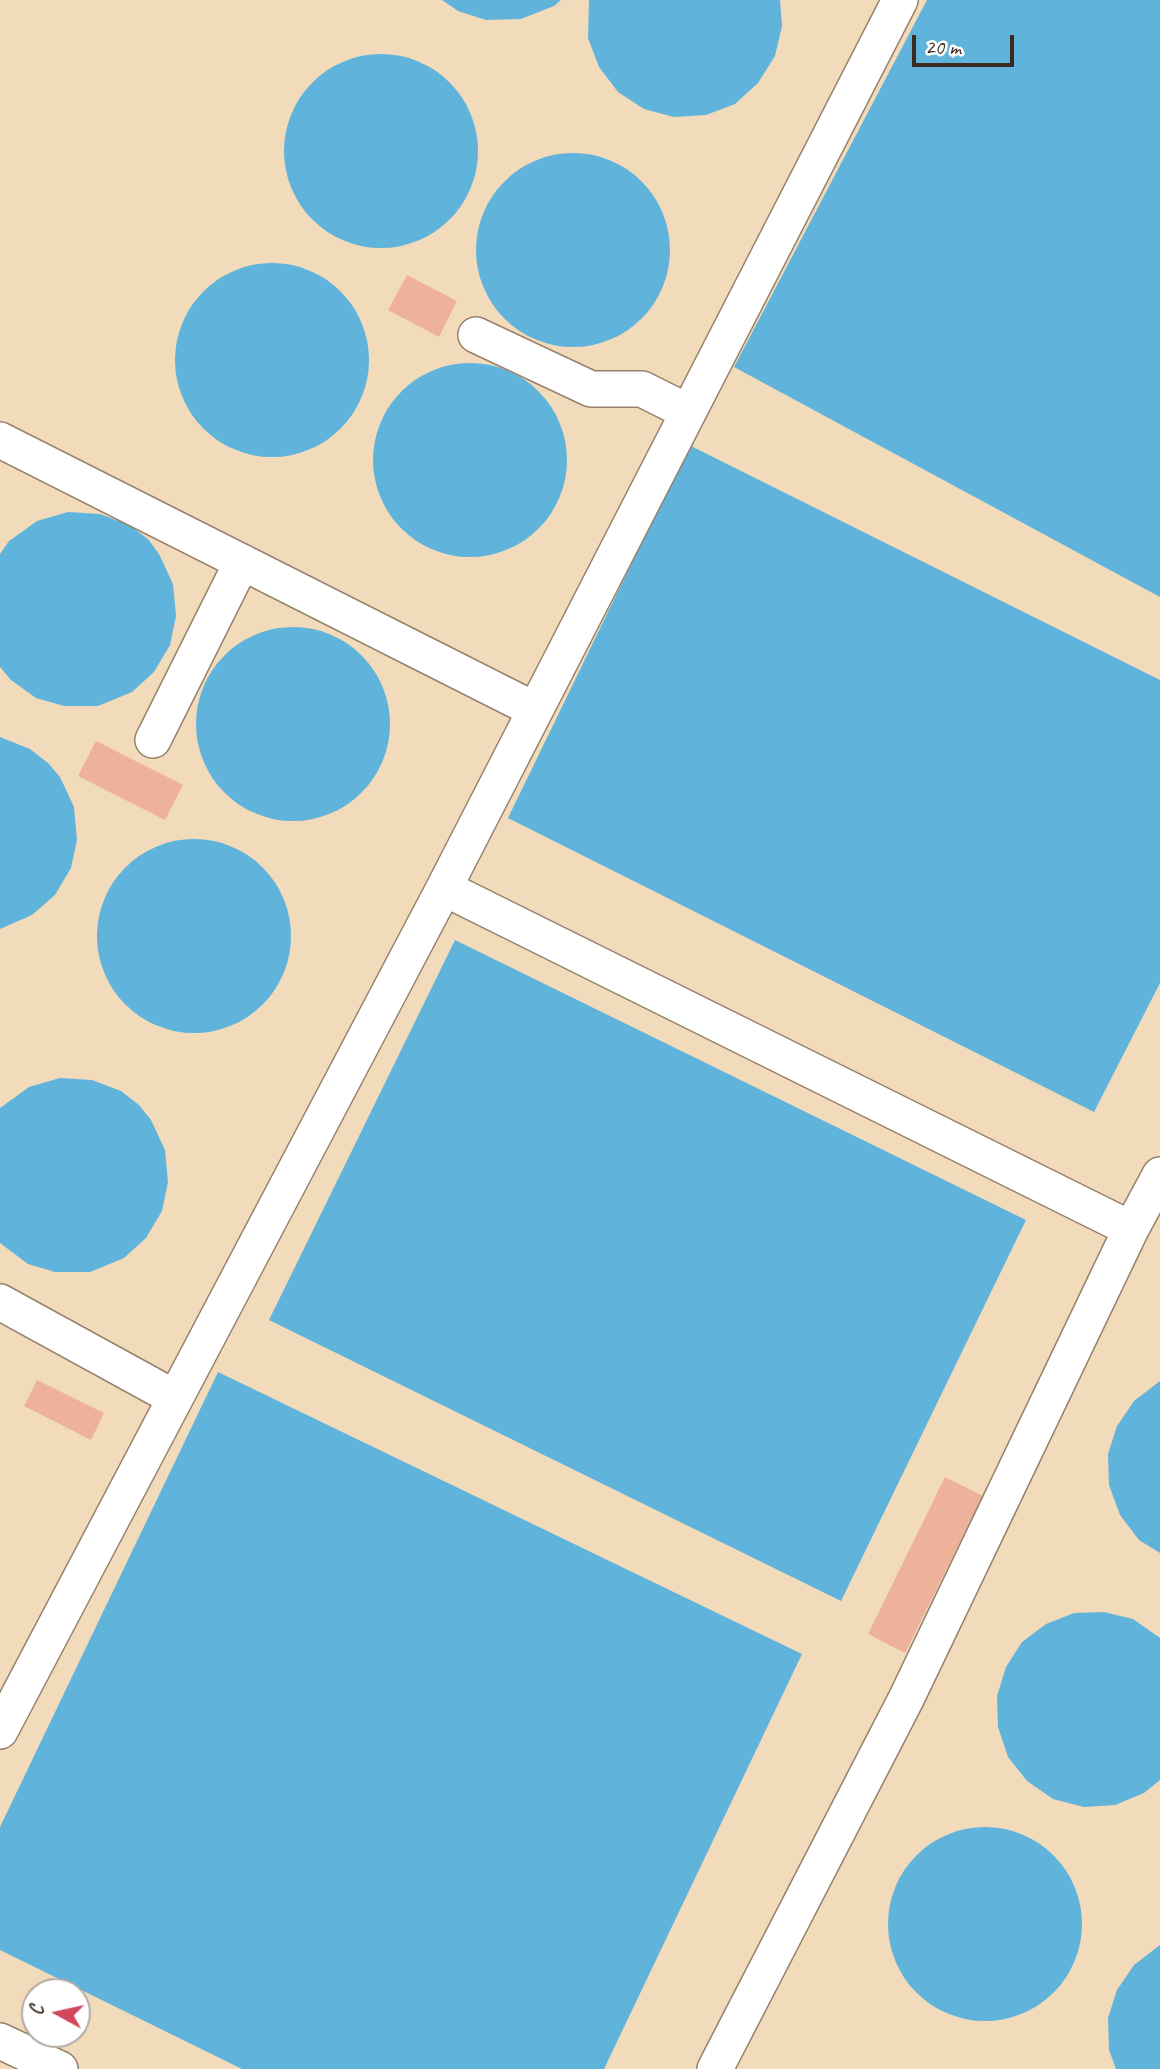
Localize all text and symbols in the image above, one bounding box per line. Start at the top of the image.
scale bar [915,21,1016,65]
text: 20 m [925,34,961,60]
north arrow [21,1978,91,2048]
text: С [25,2004,50,2017]

